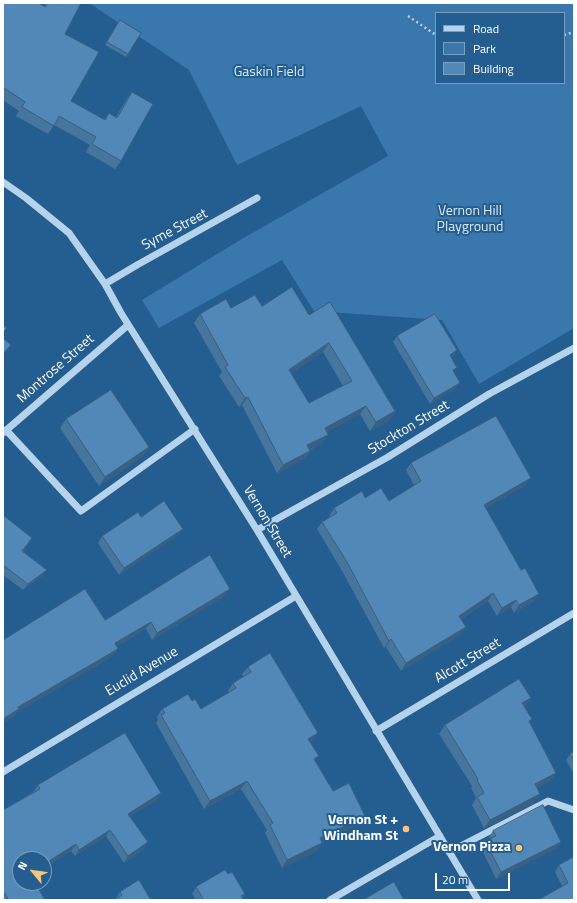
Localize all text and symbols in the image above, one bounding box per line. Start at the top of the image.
legend [435,12,565,84]
text: Road [473,19,499,38]
text: Park [473,39,496,58]
text: Building [473,59,514,78]
park label: Gaskin Field [234,65,304,81]
park label: Vernon Hill Playground [437,204,503,236]
street label: Syme Street [139,206,211,254]
street label: Montrose Street [14,331,98,407]
street label: Stockton Street [365,397,453,459]
street label: Vernon Street [239,483,295,561]
street label: Alcott Street [432,635,504,687]
street label: Euclid Avenue [103,644,181,700]
place label: Vernon St + Windham St [324,813,398,846]
marker: Vernon St + Windham St [401,824,411,834]
place label: Vernon Pizza [433,840,511,856]
marker: Vernon Pizza [514,843,524,853]
north arrow [12,851,52,891]
text: N [14,858,31,873]
scale bar [437,865,512,891]
text: 20 m [442,870,468,889]

